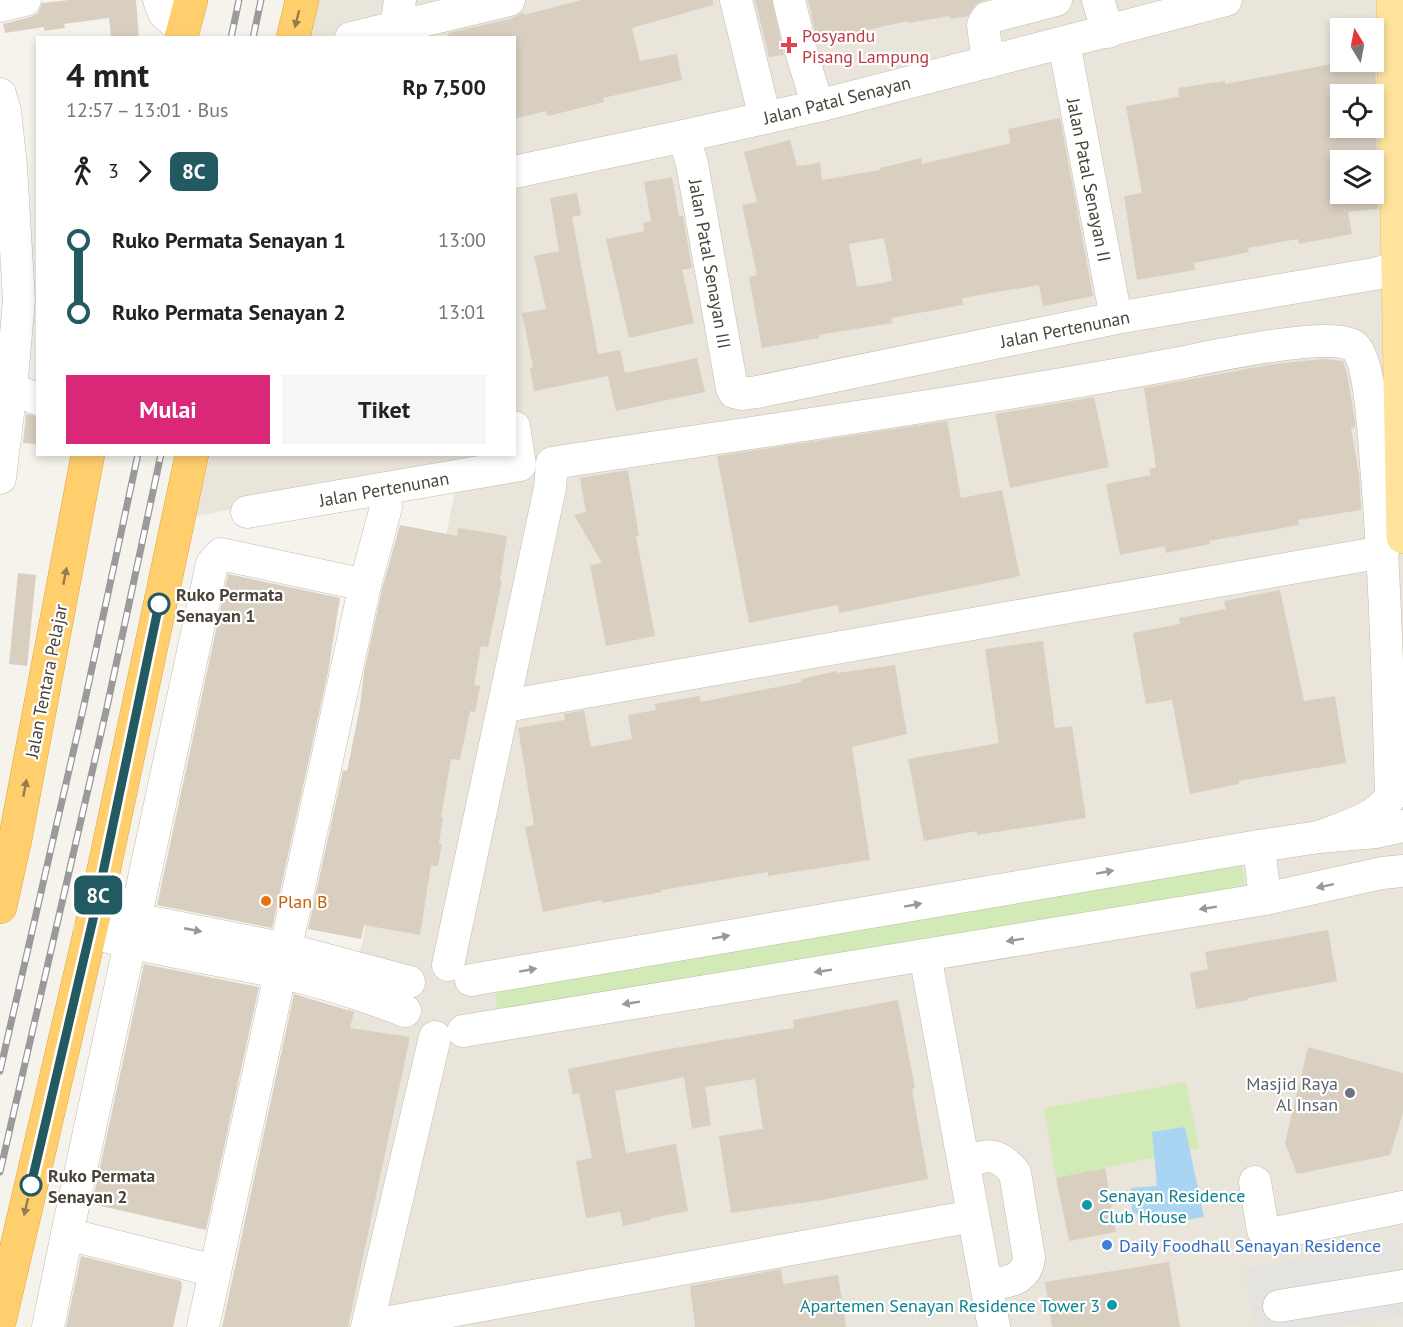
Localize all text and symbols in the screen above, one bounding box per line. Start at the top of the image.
one-way arrow [292,10,302,28]
north arrow [1330,18,1384,72]
map controls [1330,18,1384,204]
place label: Posyandu Pisang Lampung [802,24,929,68]
marker: Posyandu Pisang Lampung [780,36,798,54]
text: 4 mnt [66,53,149,96]
street label: Jalan Patal Senayan [760,71,913,130]
text: Rp 7,500 [402,73,486,101]
button: locate [1330,84,1384,138]
street label: Jalan Patal Senayan II [1062,95,1116,264]
text: 12:57 – 13:01 · Bus [66,97,228,123]
button: layers [1330,150,1384,204]
icon: walk [66,155,99,188]
icon: forward [128,155,161,188]
text: 3 [108,158,119,184]
text: 8C [182,158,206,185]
street label: Jalan Patal Senayan III [684,177,736,351]
text: Ruko Permata Senayan 1 [112,226,346,254]
text: 13:00 [438,227,486,253]
text: Ruko Permata Senayan 2 [112,298,346,326]
text: 13:01 [438,299,486,325]
street label: Jalan Pertenunan [997,305,1132,353]
button: Mulai [66,375,270,444]
button: Tiket [282,375,486,444]
street label: Jalan Pertenunan [316,466,451,512]
one-way arrow [61,566,70,585]
place label: Ruko Permata Senayan 1 [176,583,283,627]
marker: Ruko Permata Senayan 1 [148,593,170,615]
street label: Jalan Tentara Pelajar [20,602,72,761]
one-way arrow [21,778,30,797]
one-way arrow [1096,867,1115,876]
line badge: 8C [71,876,125,914]
text: 8C [86,882,110,909]
one-way arrow [1315,882,1334,891]
place label: Plan B [278,890,327,913]
marker: Plan B [259,894,273,908]
one-way arrow [904,900,923,909]
one-way arrow [1198,904,1217,913]
one-way arrow [183,926,202,935]
one-way arrow [711,933,730,942]
one-way arrow [1006,935,1025,944]
one-way arrow [519,965,538,974]
one-way arrow [813,967,832,976]
one-way arrow [621,999,640,1008]
place label: Masjid Raya Al Insan [1246,1072,1338,1116]
marker: Masjid Raya Al Insan [1343,1086,1357,1100]
place label: Ruko Permata Senayan 2 [48,1164,155,1208]
marker: Ruko Permata Senayan 2 [20,1174,42,1196]
place label: Senayan Residence Club House [1099,1184,1245,1228]
one-way arrow [20,1198,30,1216]
marker: Senayan Residence Club House [1080,1198,1094,1212]
place label: Daily Foodhall Senayan Residence [1119,1234,1381,1257]
marker: Daily Foodhall Senayan Residence [1100,1238,1114,1252]
place label: Apartemen Senayan Residence Tower 3 [800,1294,1100,1317]
marker: Apartemen Senayan Residence Tower 3 [1105,1298,1119,1312]

